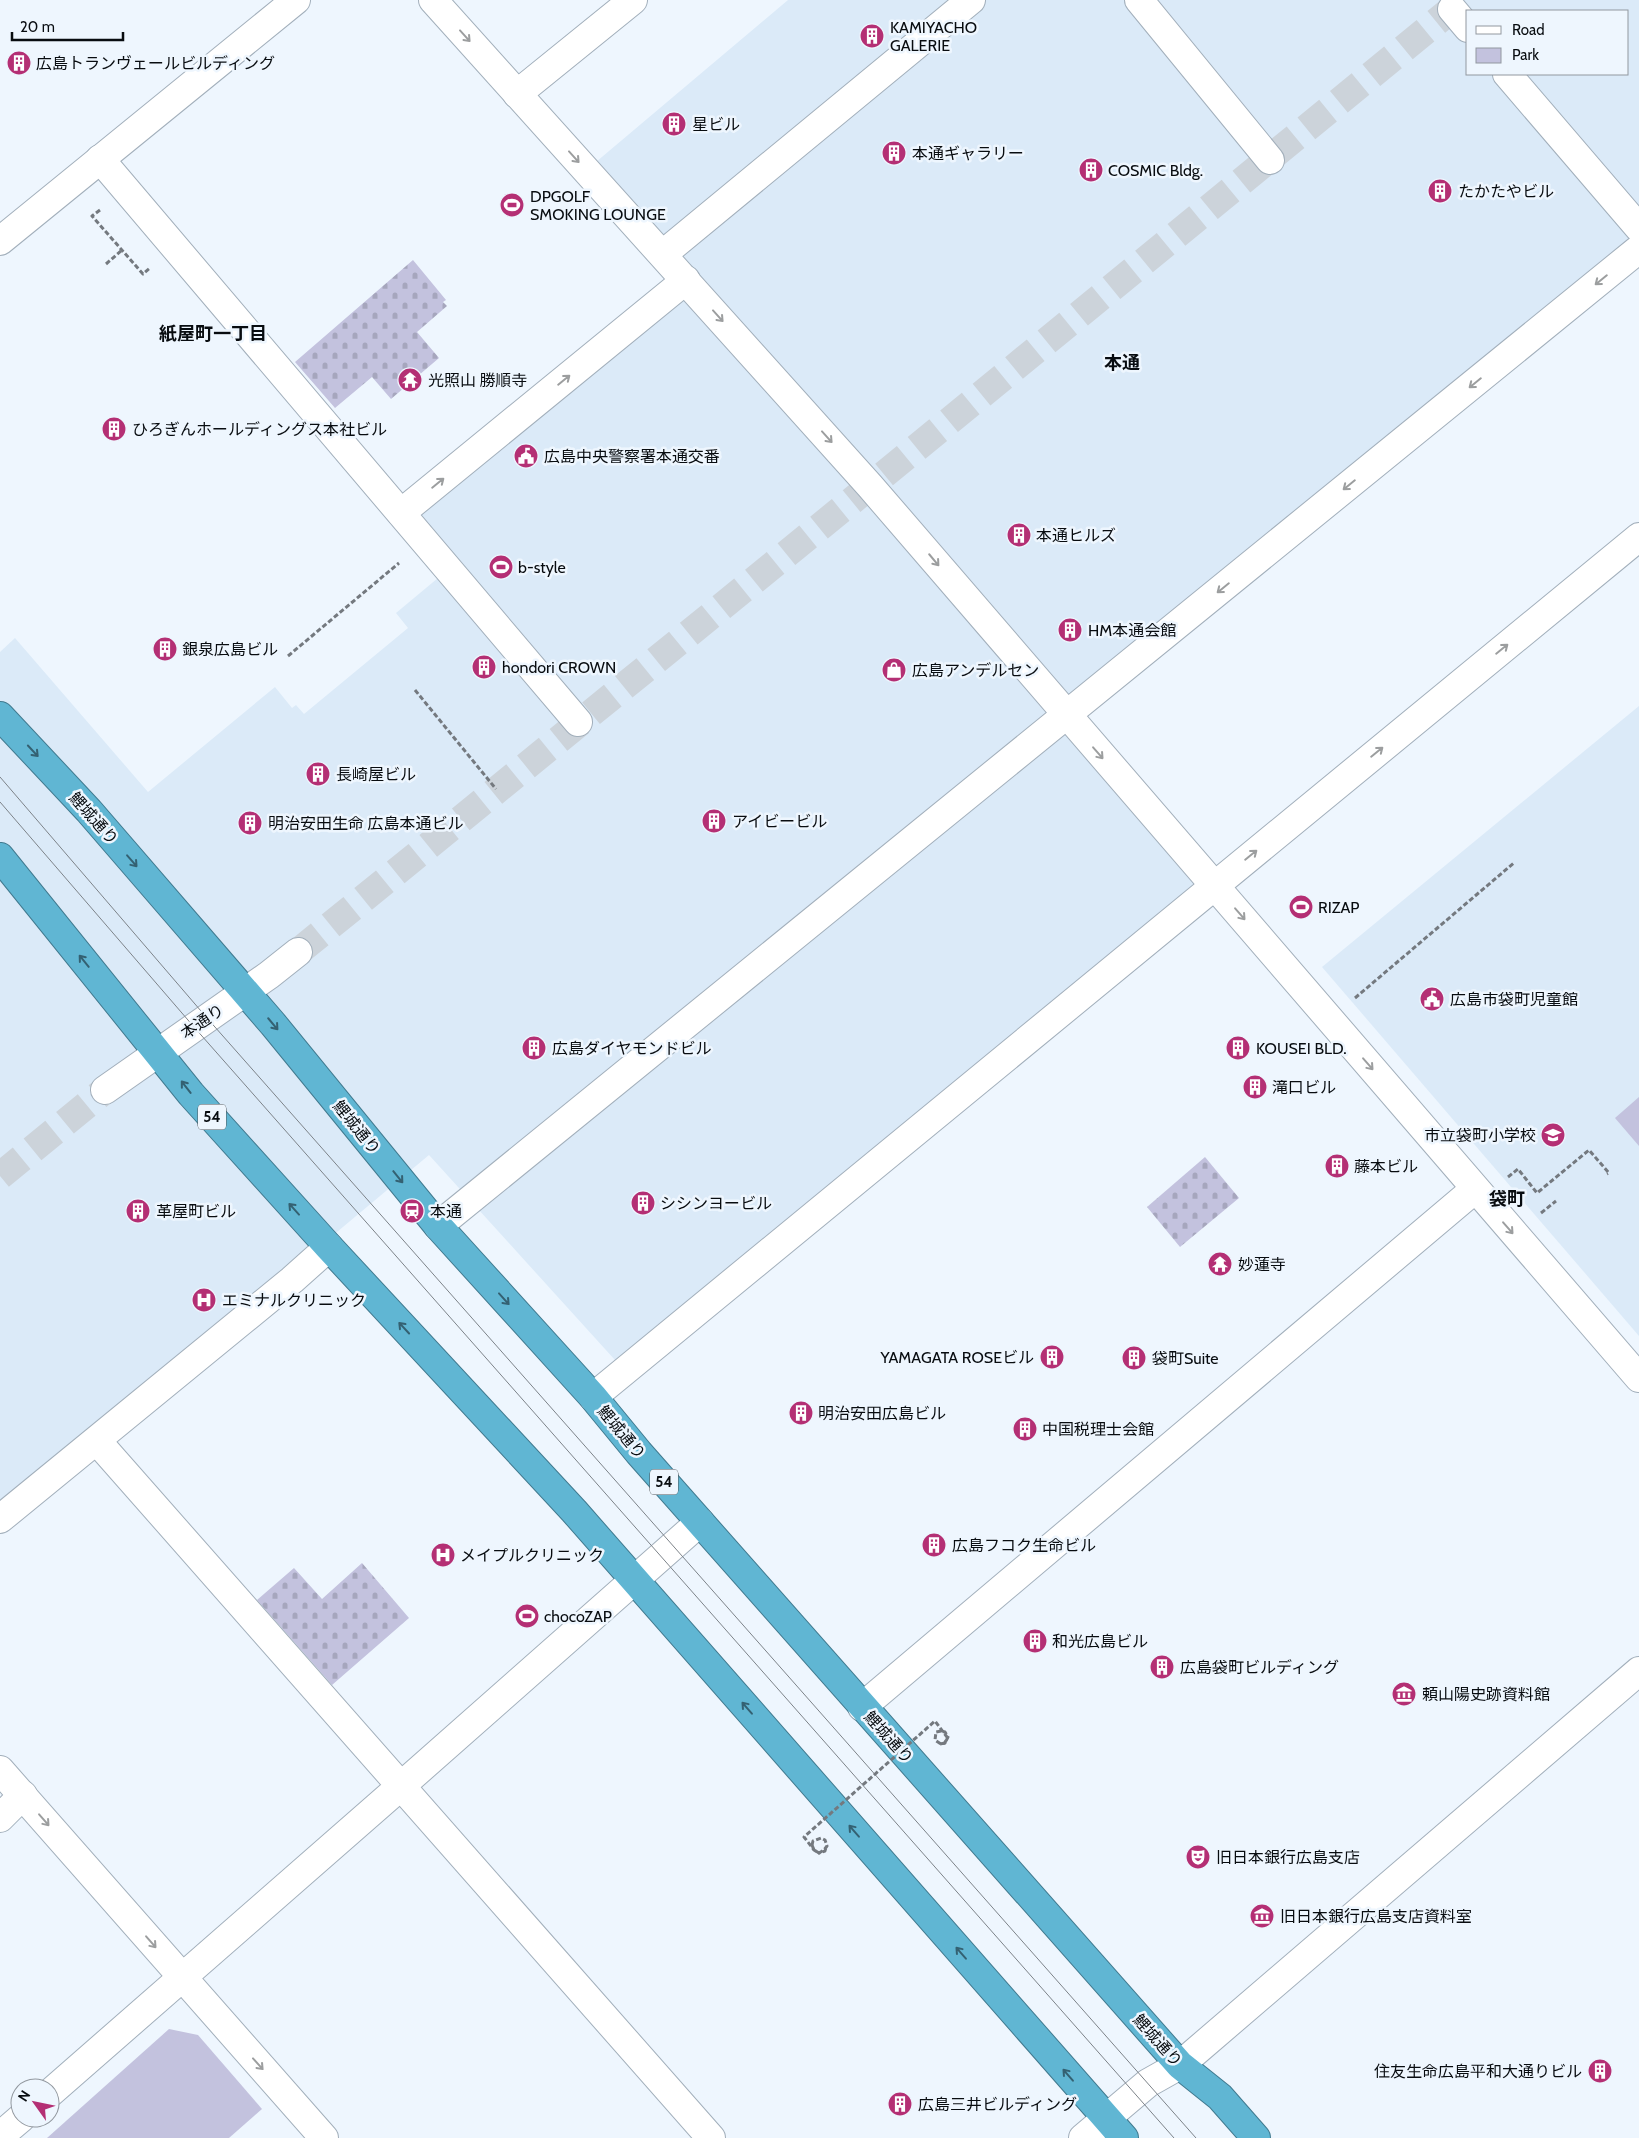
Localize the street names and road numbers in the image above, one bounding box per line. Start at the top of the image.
street label: 鯉城通り [65,788,122,848]
street label: 本通り [177,1000,227,1043]
street label: 鯉城通り [329,1096,384,1158]
road number: 54 [198,1104,226,1130]
street label: 鯉城通り [594,1402,649,1463]
road number: 54 [650,1470,678,1494]
street label: 鯉城通り [860,1707,917,1767]
street label: 鯉城通り [1129,2010,1186,2070]

